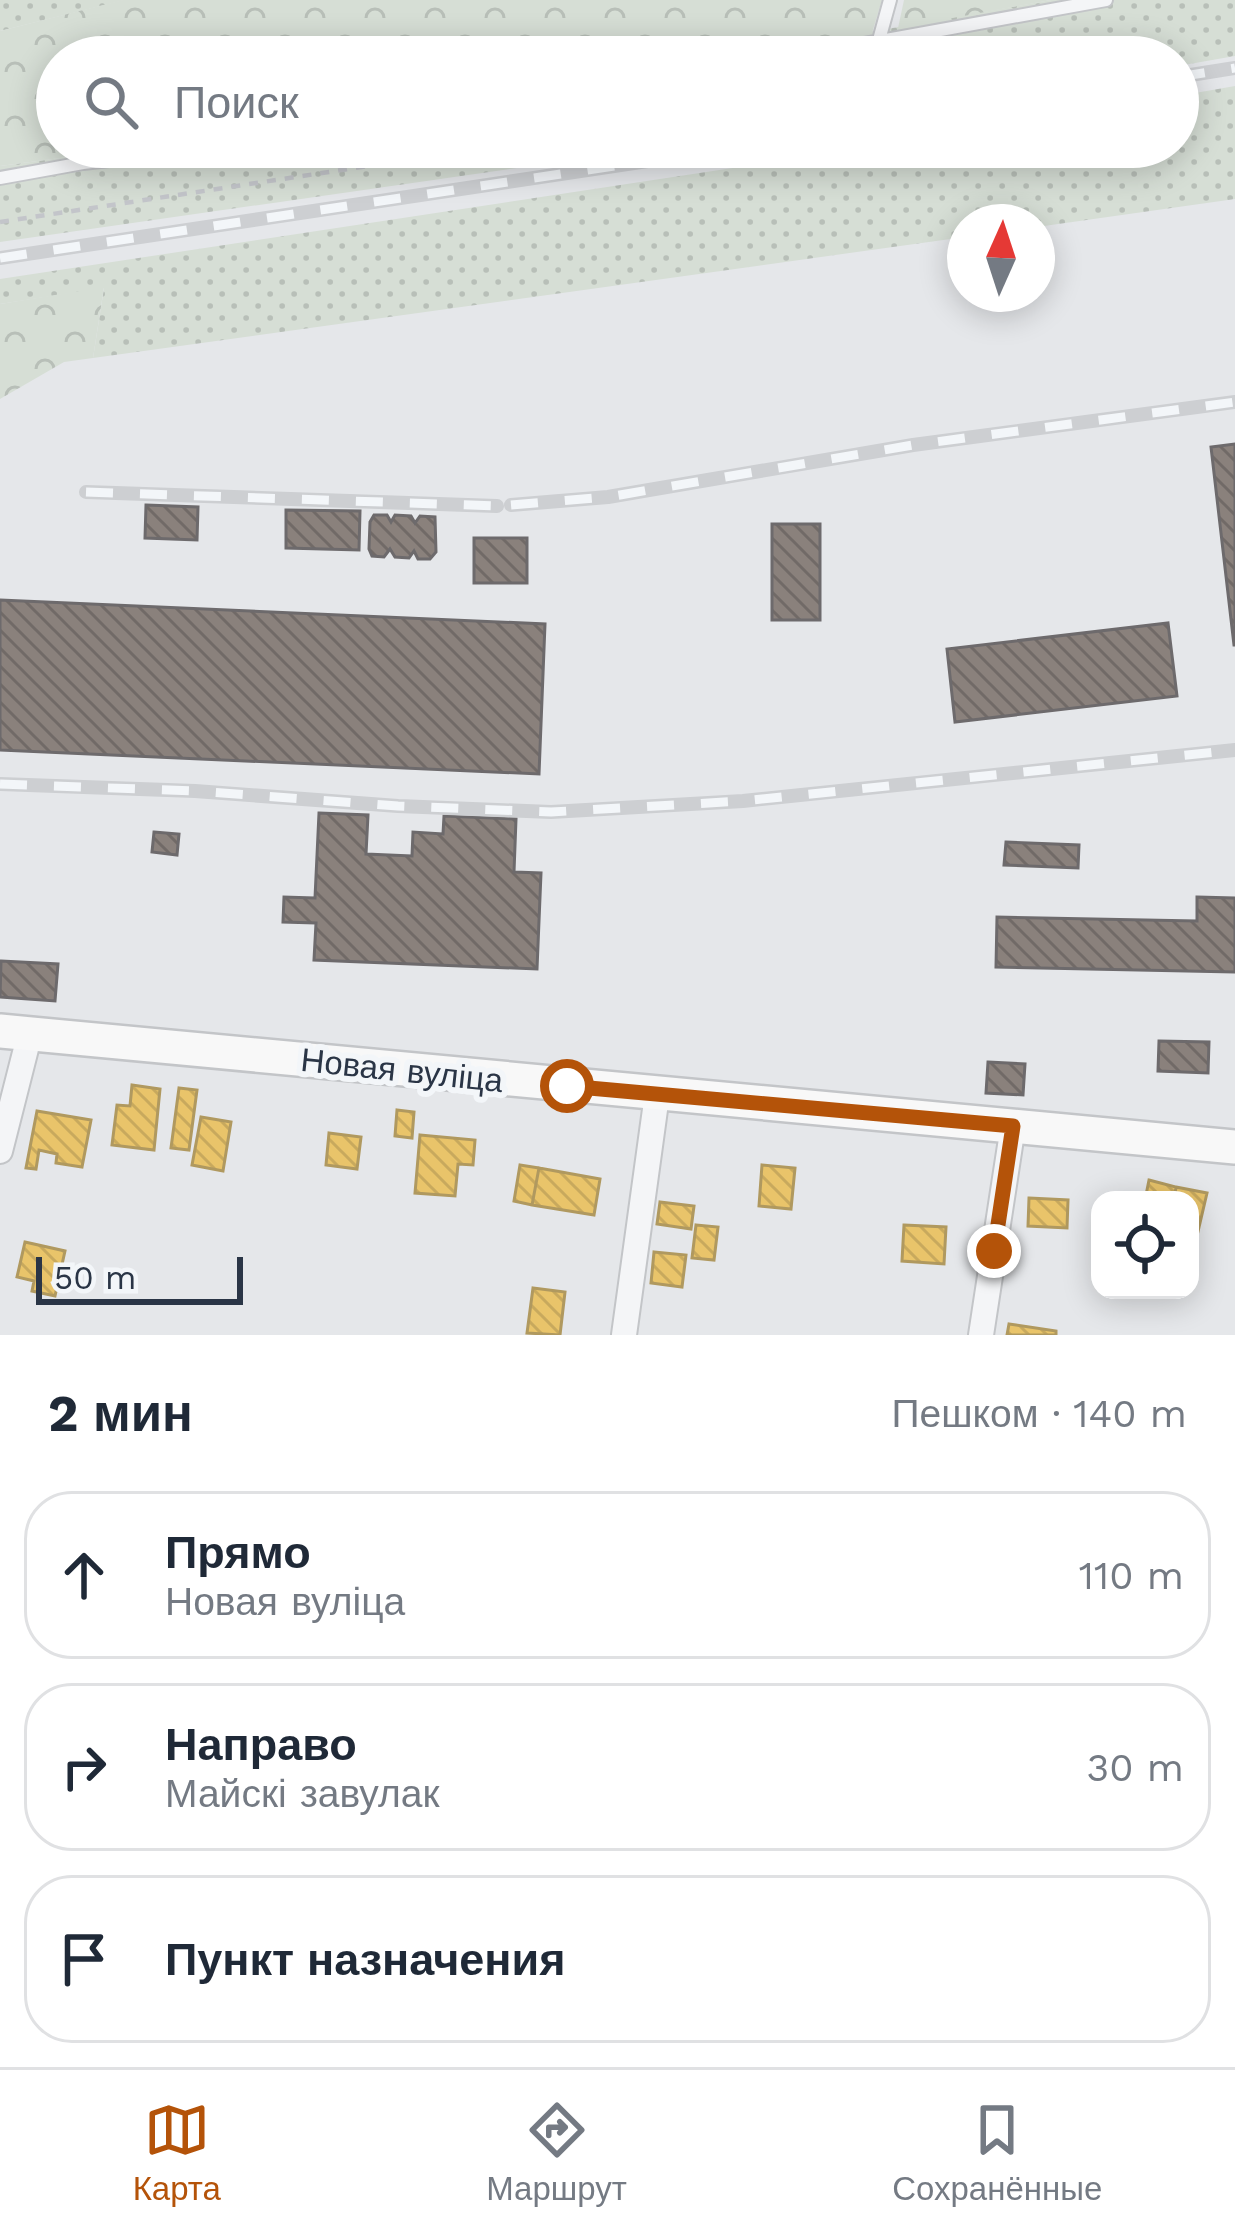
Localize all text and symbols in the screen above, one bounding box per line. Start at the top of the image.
search box [36,36,1199,168]
icon: search [78,69,144,135]
text: Поиск [174,76,299,129]
north arrow [947,204,1055,312]
street label: Новая вуліца [299,1040,506,1100]
route start [540,1059,594,1113]
map controls [1091,1191,1199,1299]
button: locate [1091,1191,1199,1299]
route end [967,1224,1021,1278]
scale bar [36,1251,243,1304]
text: 50 m [54,1258,136,1297]
text: 2 мин [48,1384,193,1443]
text: Пешком · 140 m [892,1391,1187,1436]
text: Прямо [165,1526,311,1579]
icon: ahead [51,1542,117,1608]
text: 110 m [1079,1553,1184,1598]
text: Новая вуліца [165,1579,405,1624]
text: Направо [165,1718,357,1771]
icon: right [51,1734,117,1800]
text: 30 m [1087,1745,1184,1790]
text: Майскі завулак [165,1771,440,1816]
icon: arrive [51,1926,117,1992]
text: Пункт назначения [165,1933,565,1986]
tab: Карта [133,2097,221,2208]
tab: Маршрут [486,2097,627,2208]
tab: Сохранённые [892,2097,1102,2208]

